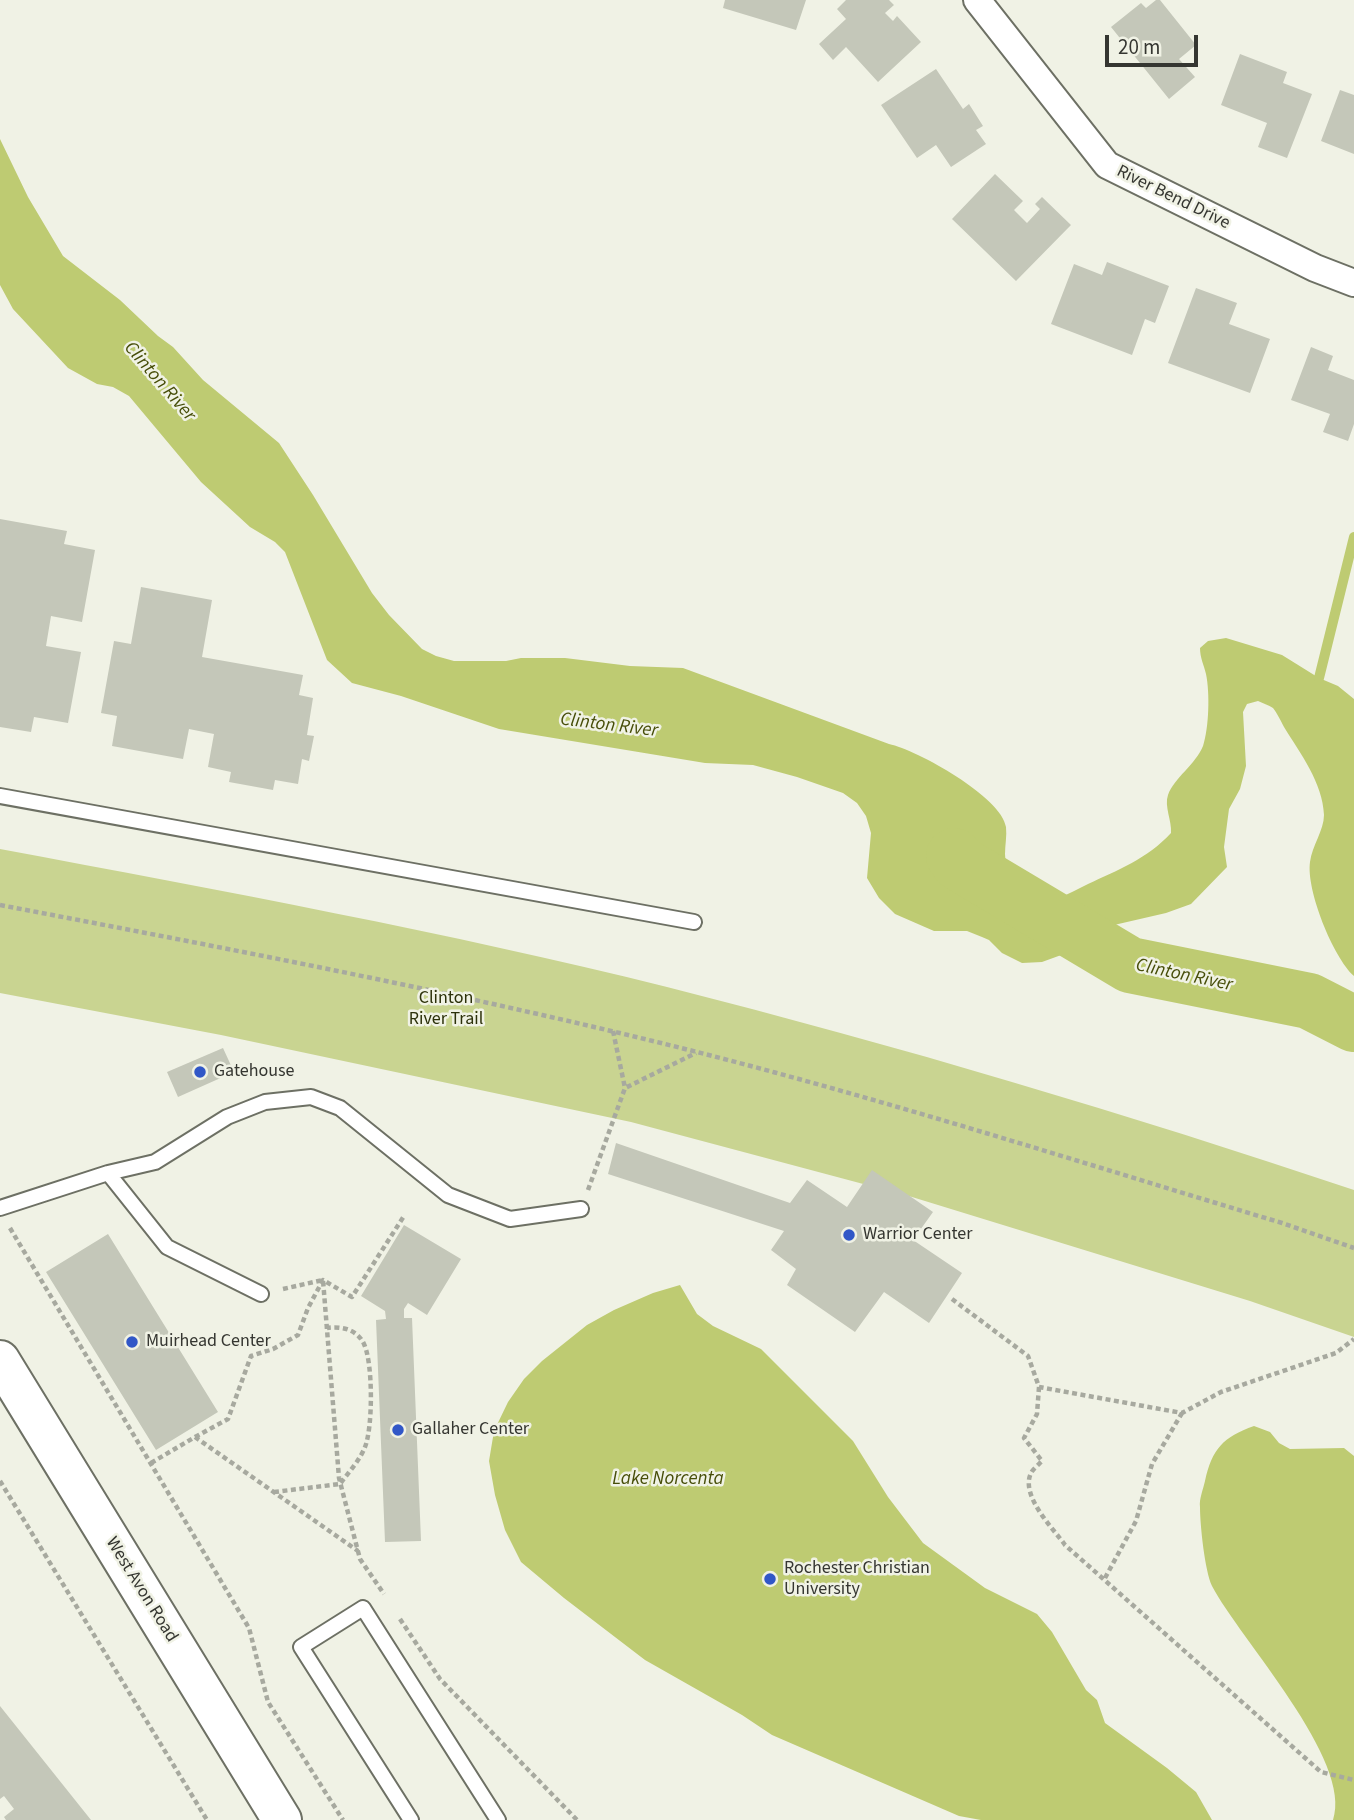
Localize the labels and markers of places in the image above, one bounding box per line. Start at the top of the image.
place label: Gatehouse [214,1061,295,1083]
marker: Gatehouse [192,1064,208,1080]
place label: Warrior Center [863,1224,973,1246]
marker: Warrior Center [841,1227,857,1243]
place label: Muirhead Center [146,1331,271,1353]
marker: Muirhead Center [124,1334,140,1350]
place label: Gallaher Center [412,1419,529,1441]
marker: Gallaher Center [390,1422,406,1438]
place label: Rochester Christian University [784,1558,930,1600]
marker: Rochester Christian University [762,1571,778,1587]

